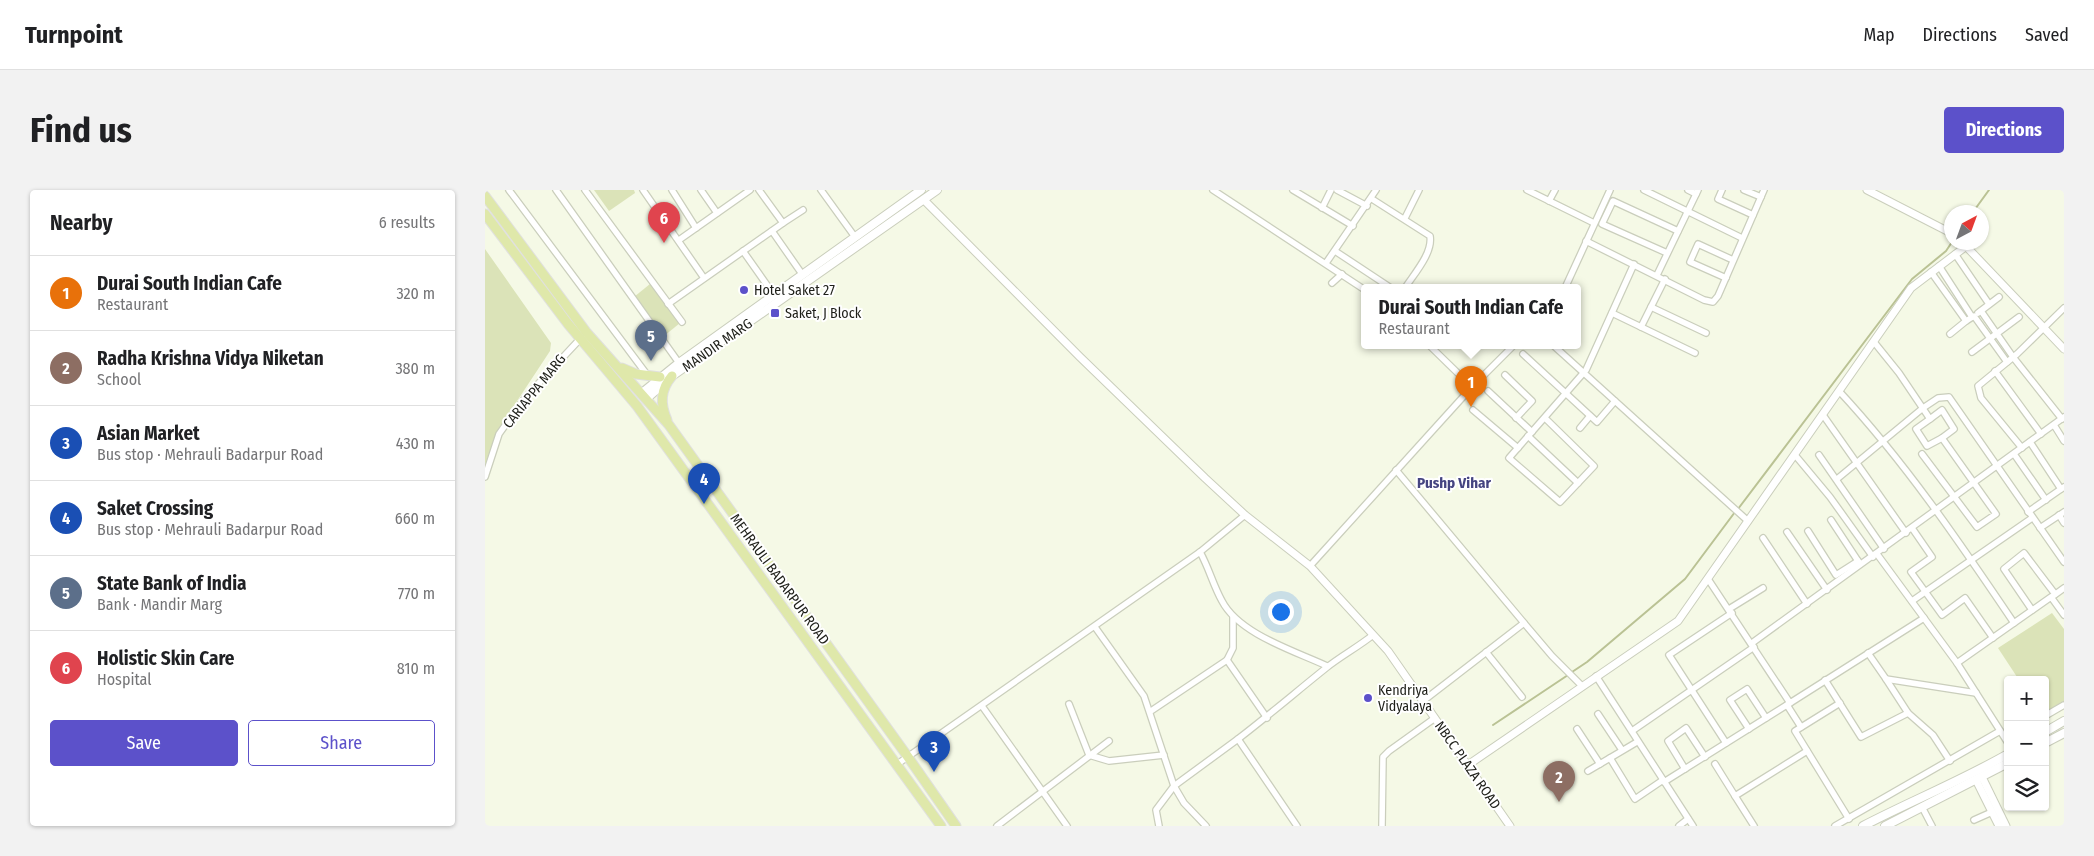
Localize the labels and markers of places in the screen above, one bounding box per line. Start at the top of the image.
pin: 6 [648,202,680,243]
place label: Hotel Saket 27 [754,282,835,299]
marker: Hotel Saket 27 [738,284,750,296]
place label: Saket, J Block [785,305,862,322]
marker: Saket, J Block [769,307,781,319]
pin: 5 [635,320,667,361]
pin: 1 [1455,366,1487,407]
pin: 4 [688,463,720,504]
place label: Kendriya Vidyalaya [1378,682,1432,715]
marker: Kendriya Vidyalaya [1362,692,1374,704]
pin: 3 [918,731,950,772]
pin: 2 [1543,761,1575,802]

